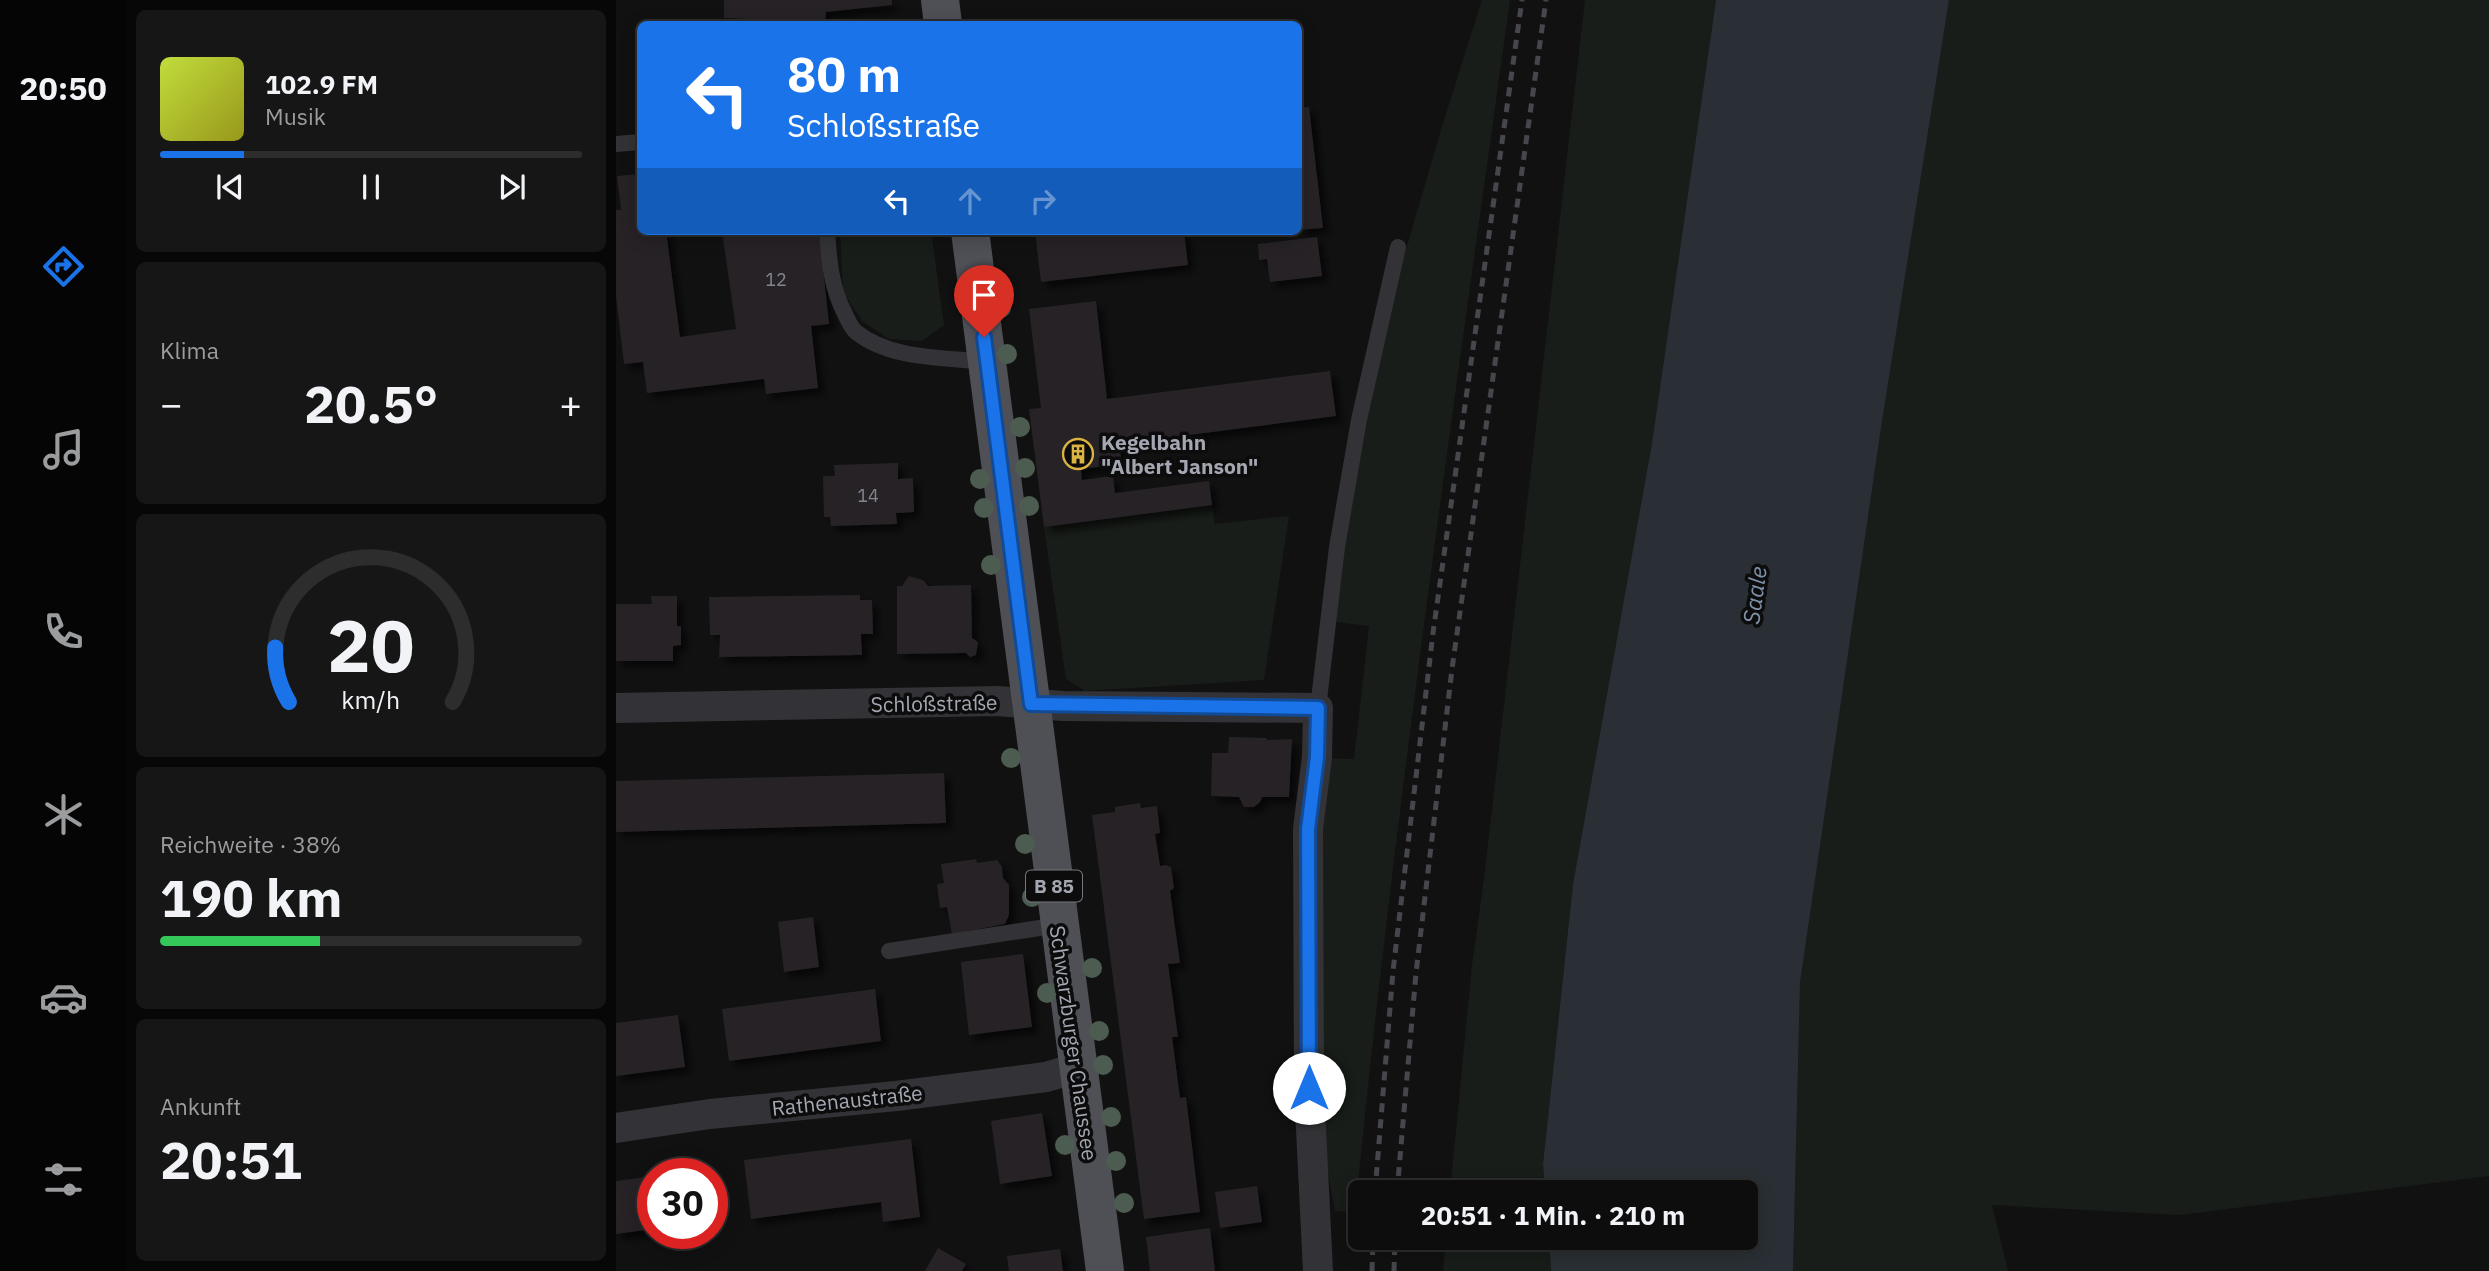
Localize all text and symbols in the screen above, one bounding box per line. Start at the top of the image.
text: 80 m [787,42,901,105]
icon: left [672,49,763,140]
text: 20:50 [19,67,107,109]
text: 102.9 FM [265,67,378,101]
text: Musik [265,101,326,131]
text: Schloßstraße [787,104,980,146]
icon: previous [211,168,249,206]
icon: pause [352,168,390,206]
icon: next [493,168,531,206]
icon: left [878,182,916,220]
icon: ahead [951,182,989,220]
icon: right [1024,182,1062,220]
icon: directions [39,242,88,291]
pin [954,265,1014,337]
house number: 12 [765,268,787,291]
icon: arrive [965,276,1003,314]
text: Klima [160,335,219,365]
text: 20.5° [304,370,438,437]
text: − [160,379,183,428]
text: + [559,379,582,428]
icon: music [39,425,88,474]
place label: Kegelbahn "Albert Janson" [1101,428,1258,480]
building icon: Kegelbahn "Albert Janson" [1061,437,1095,471]
house number: 14 [857,484,879,507]
water label: Saale [1735,564,1773,626]
text: 20 [327,597,415,692]
icon: phone [39,607,88,656]
text: km/h [342,682,400,715]
street label: Schloßstraße [870,688,998,718]
icon: climate [39,790,88,839]
text: Reichweite · 38% [160,829,341,859]
text: 190 km [160,864,342,931]
road number: B 85 [1026,870,1082,902]
street label: Schwarzburger Chaussee [1044,924,1104,1162]
icon: car [39,973,88,1022]
position arrow [1272,1051,1346,1125]
street label: Rathenaustraße [770,1078,924,1122]
text: Ankunft [160,1091,241,1121]
text: 20:51 [160,1126,302,1193]
icon: filters [39,1155,88,1204]
speed limit sign: 30 [637,1158,728,1249]
text: 20:51 · 1 Min. · 210 m [1421,1198,1685,1232]

